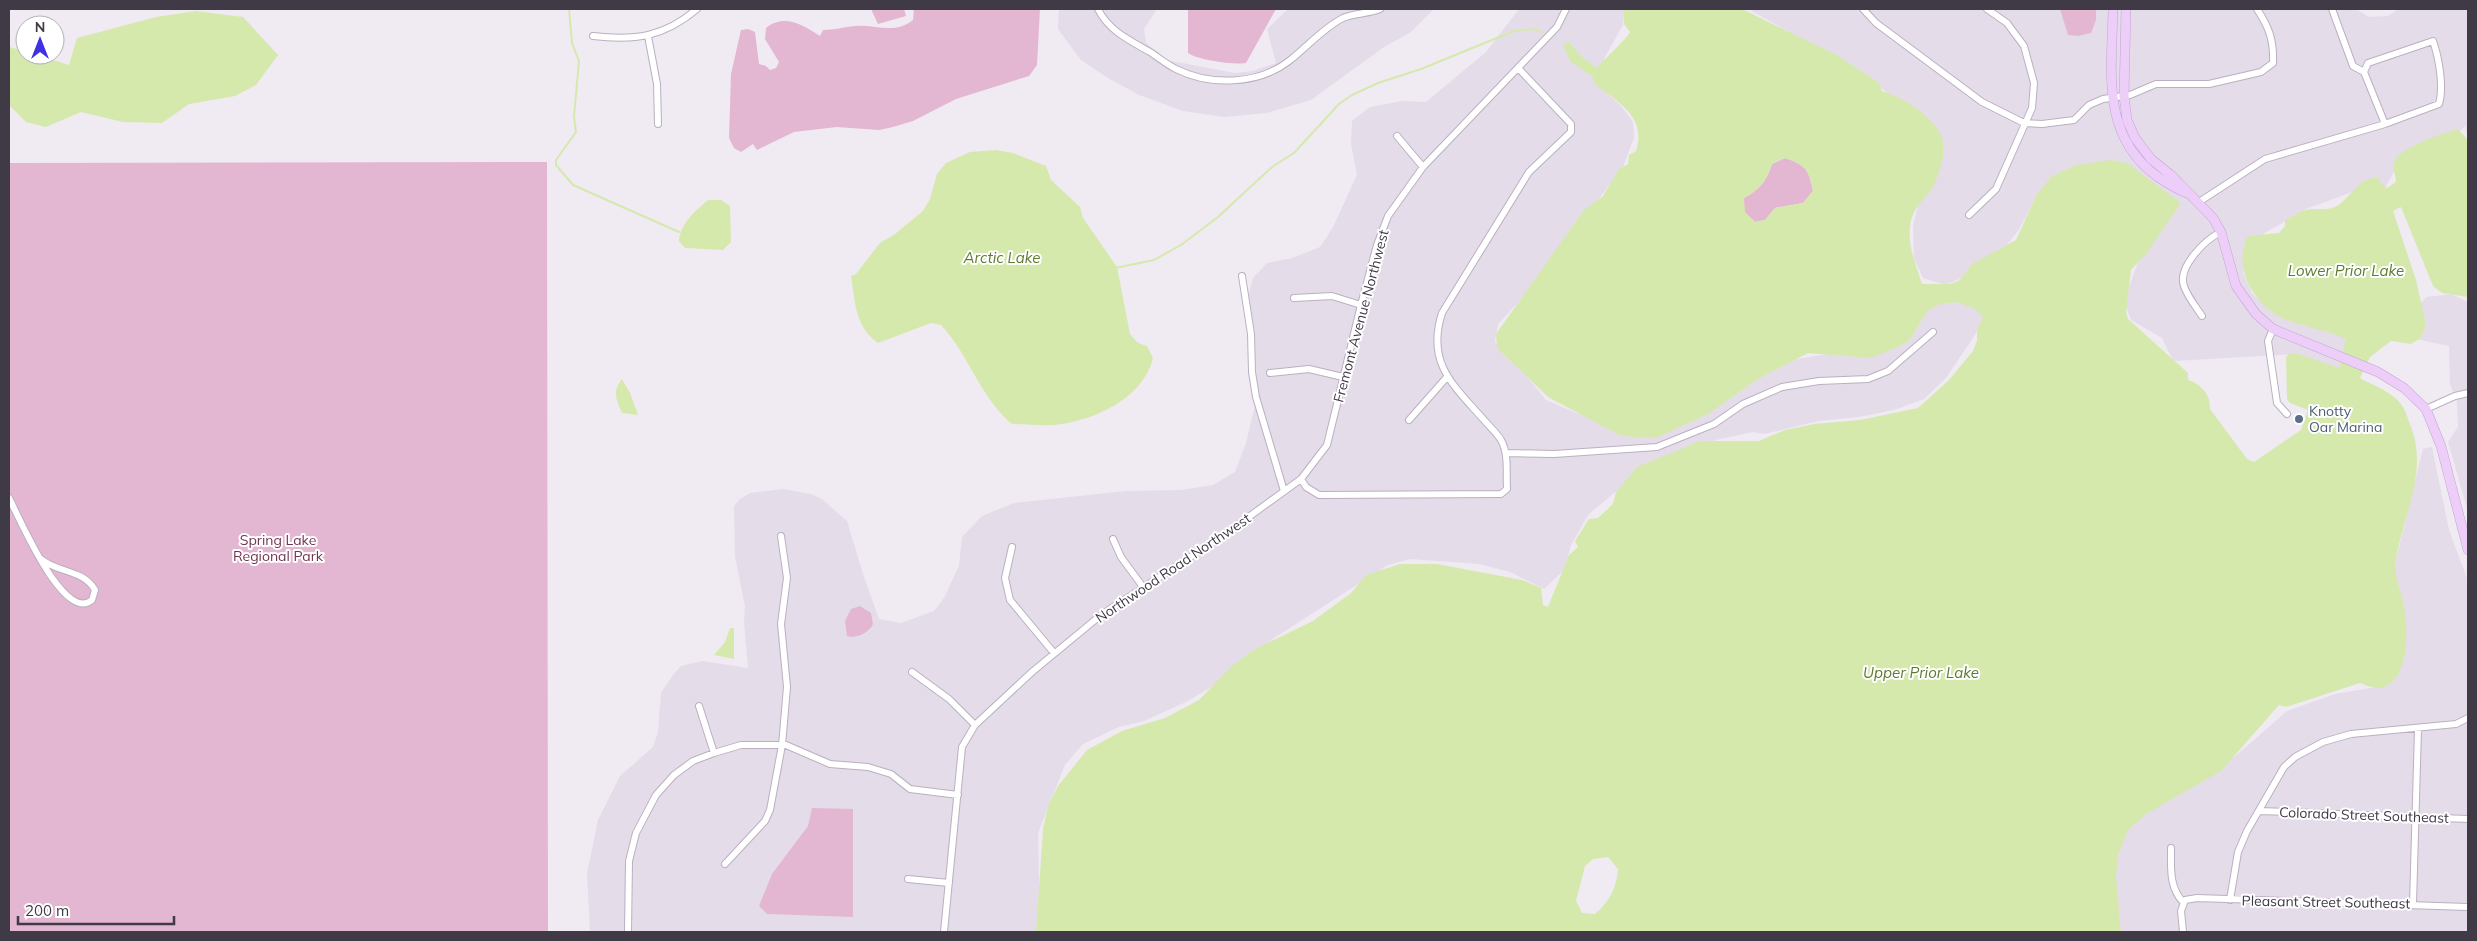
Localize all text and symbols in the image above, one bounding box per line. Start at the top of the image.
north arrow [15,15,65,65]
text: N [35,18,45,36]
street label: Fremont Avenue Northwest [1329,228,1393,404]
water label: Arctic Lake [963,248,1040,267]
water label: Lower Prior Lake [2288,261,2404,280]
place label: Knotty Oar Marina [2309,402,2382,436]
marker: Knotty Oar Marina [2293,413,2305,425]
street label: Northwood Road Northwest [1092,509,1254,627]
park label: Spring Lake Regional Park [233,531,324,565]
water label: Upper Prior Lake [1863,663,1979,682]
street label: Colorado Street Southeast [2279,803,2449,827]
street label: Pleasant Street Southeast [2242,892,2411,912]
scale bar [18,894,174,926]
text: 200 m [25,901,69,920]

